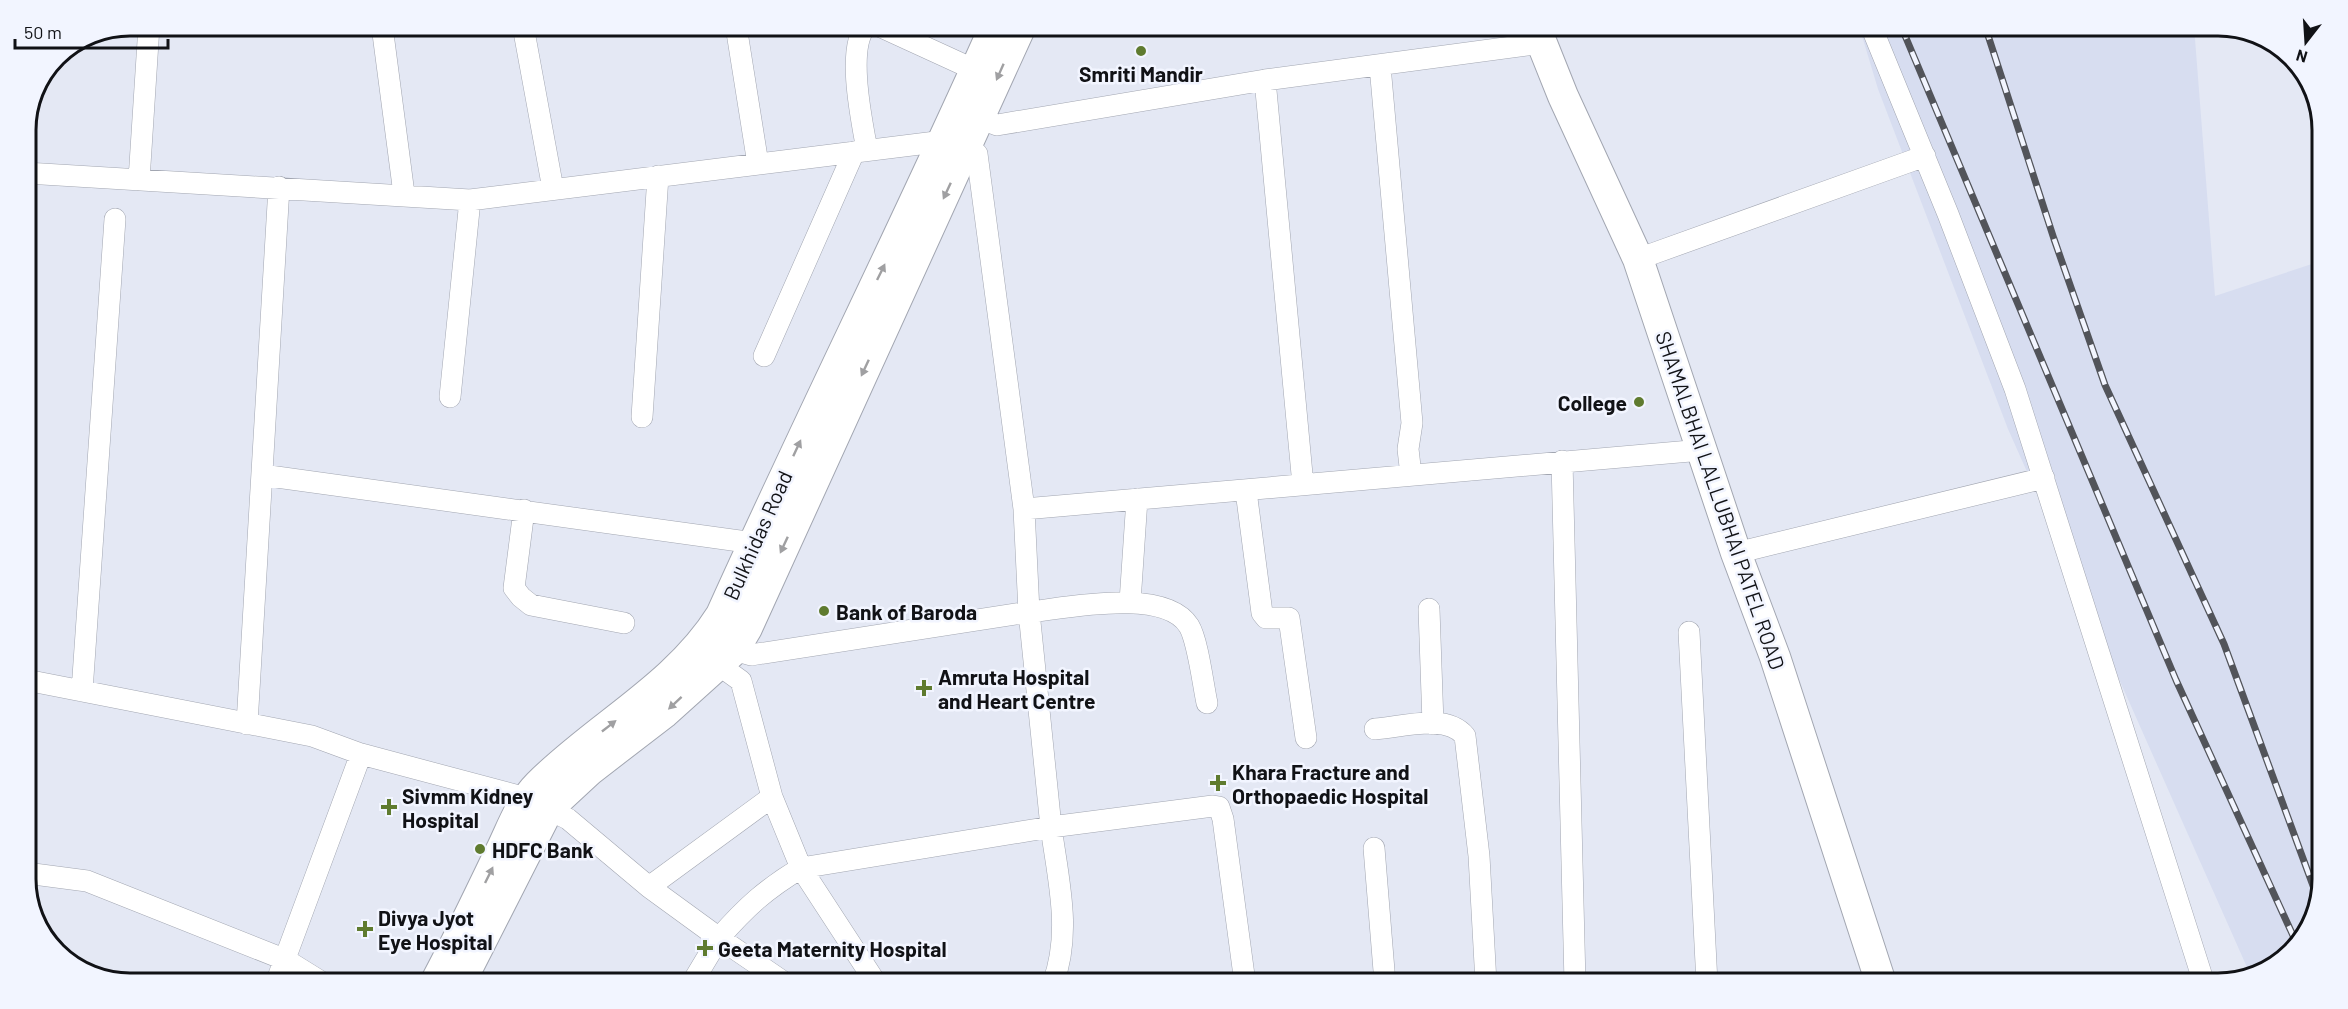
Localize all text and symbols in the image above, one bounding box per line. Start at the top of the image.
scale bar [15,12,168,50]
north arrow [2276,12,2336,72]
text: 50 m [24,21,62,43]
marker: Smriti Mandir [1134,44,1148,58]
text: N [2294,46,2309,67]
place label: Smriti Mandir [1079,61,1203,86]
one-way arrow [995,63,1005,81]
one-way arrow [942,182,951,199]
one-way arrow [875,263,885,281]
street label: SHAMALBHAI LALLUBHAI PATEL ROAD [1651,328,1791,672]
one-way arrow [861,359,870,376]
place label: College [1558,390,1627,415]
marker: College [1632,395,1646,409]
one-way arrow [792,439,802,457]
street label: Bulkhidas Road [717,466,797,604]
one-way arrow [780,537,789,554]
place label: Bank of Baroda [836,599,977,624]
marker: Bank of Baroda [817,604,831,618]
place label: Amruta Hospital and Heart Centre [938,664,1096,713]
marker: Amruta Hospital and Heart Centre [915,679,933,697]
one-way arrow [668,695,682,709]
one-way arrow [601,720,616,732]
place label: Khara Fracture and Orthopaedic Hospital [1232,759,1428,808]
marker: Khara Fracture and Orthopaedic Hospital [1209,774,1227,792]
place label: Sivmm Kidney Hospital [402,783,534,832]
marker: Sivmm Kidney Hospital [380,798,398,816]
place label: HDFC Bank [492,837,594,862]
marker: HDFC Bank [473,842,487,856]
one-way arrow [485,866,494,883]
place label: Divya Jyot Eye Hospital [378,905,493,954]
marker: Divya Jyot Eye Hospital [356,920,374,938]
place label: Geeta Maternity Hospital [718,936,947,961]
marker: Geeta Maternity Hospital [696,939,714,957]

